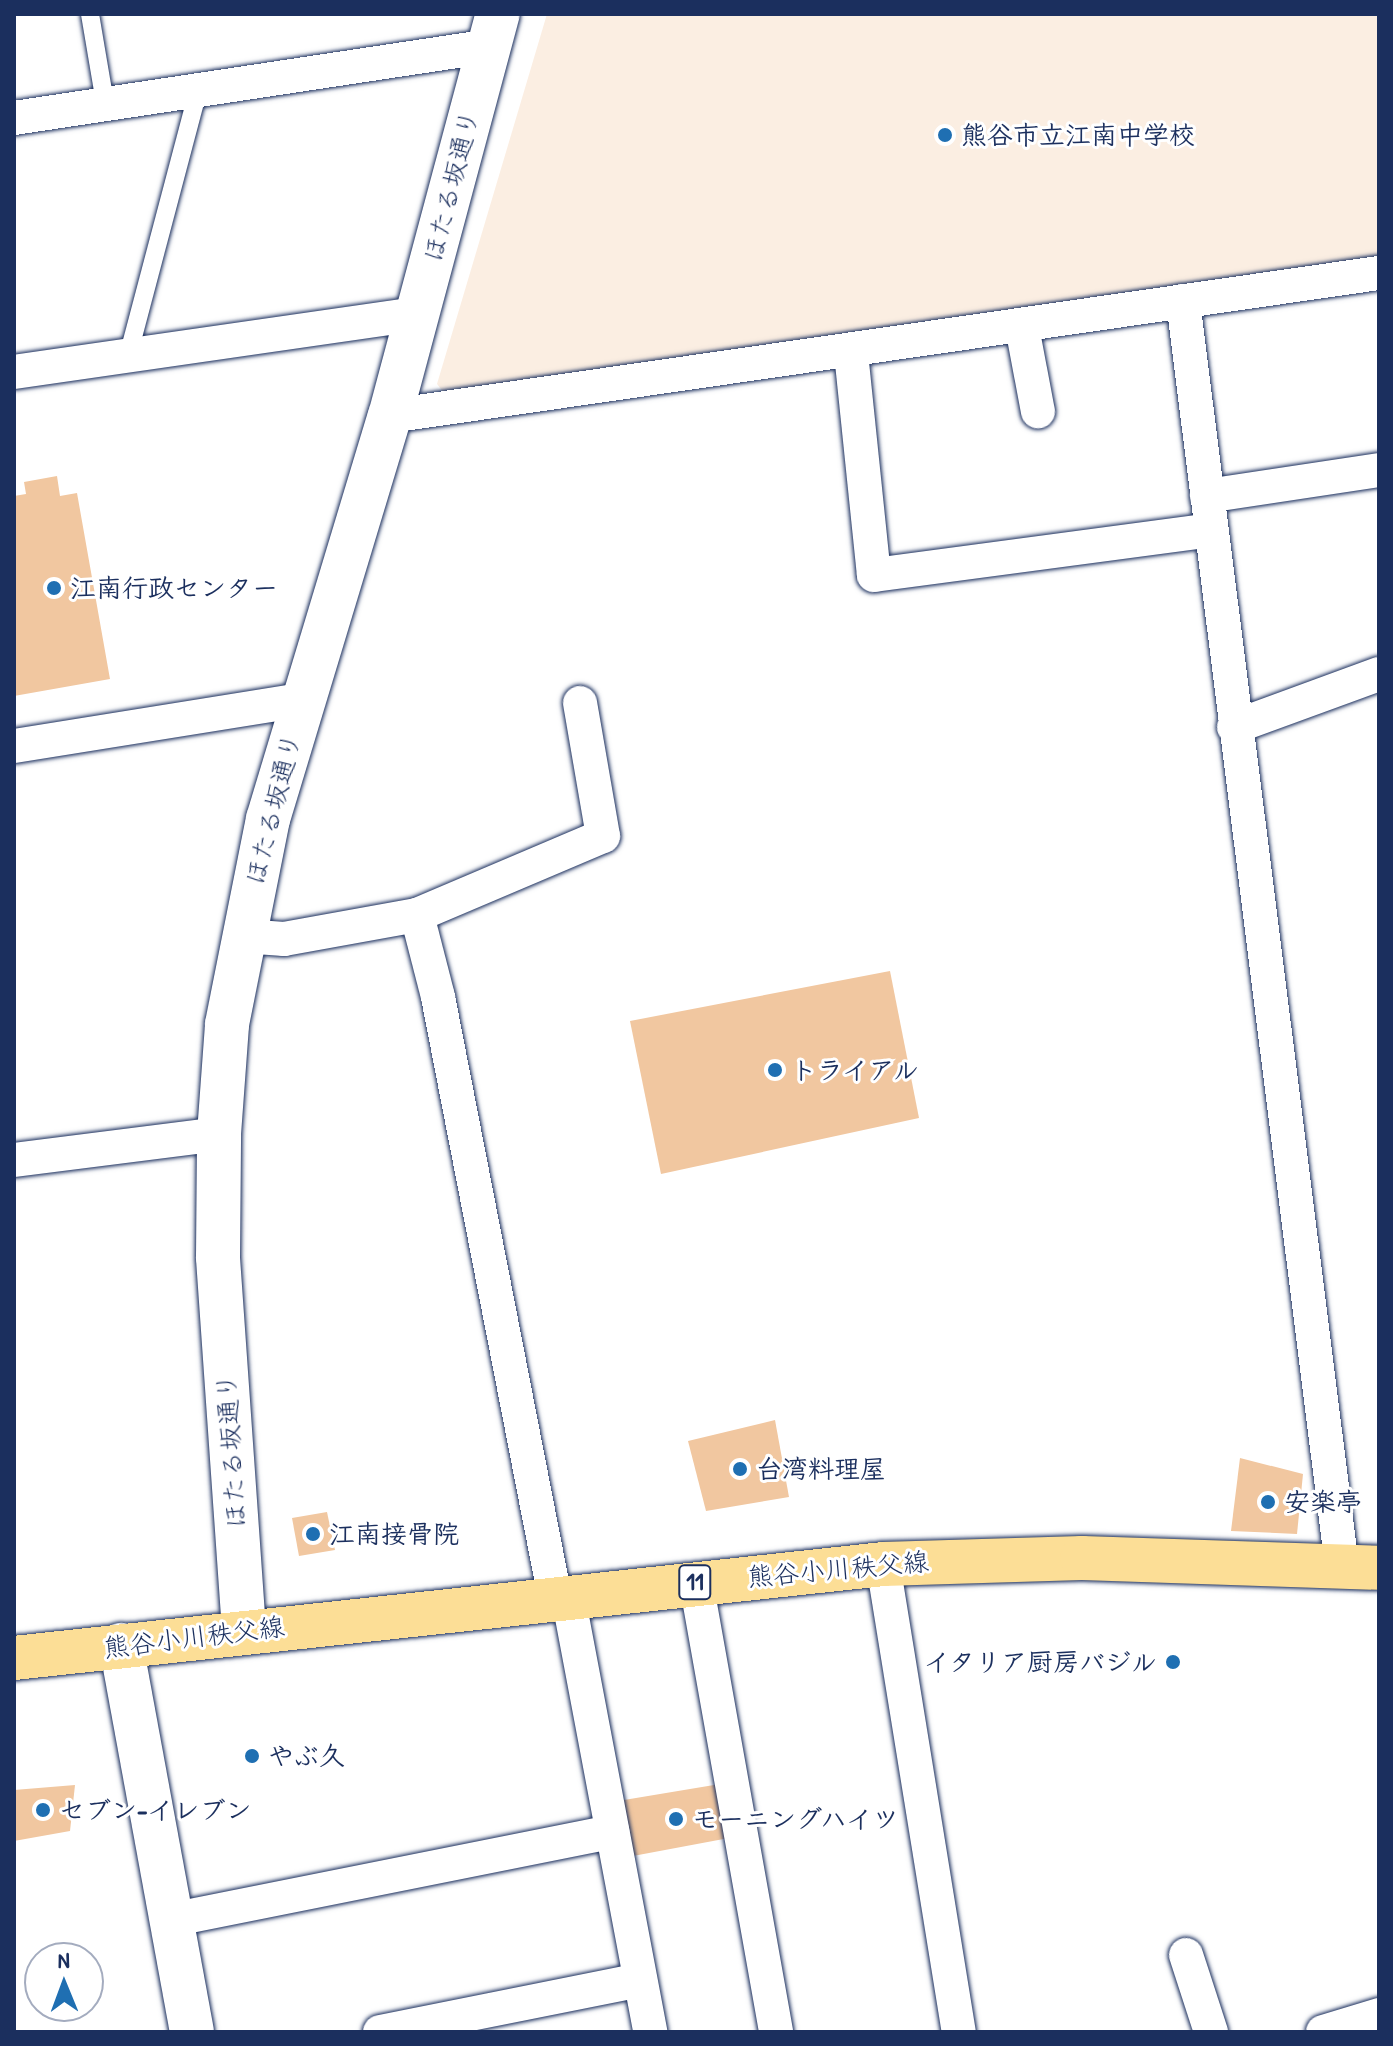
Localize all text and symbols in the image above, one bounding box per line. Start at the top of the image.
street label: ほたる坂通り [417,107,485,265]
place label: 熊谷市立江南中学校 [961,119,1195,151]
marker: 熊谷市立江南中学校 [936,126,954,144]
place label: 江南行政センター [70,572,278,604]
marker: 江南行政センター [45,579,63,597]
street label: ほたる坂通り [239,730,307,888]
place label: トライアル [791,1054,921,1086]
marker: トライアル [766,1061,784,1079]
street label: ほたる坂通り [210,1372,252,1530]
place label: 台湾料理屋 [756,1453,886,1485]
marker: 台湾料理屋 [731,1460,749,1478]
place label: 安楽亭 [1284,1486,1362,1518]
marker: 安楽亭 [1259,1493,1277,1511]
place label: 江南接骨院 [329,1518,459,1550]
marker: 江南接骨院 [304,1525,322,1543]
street label: 熊谷小川秩父線 [746,1546,930,1592]
road number: 11 [677,1562,713,1602]
street label: 熊谷小川秩父線 [102,1610,286,1664]
place label: イタリア厨房バジル [923,1646,1157,1678]
marker: イタリア厨房バジル [1164,1653,1182,1671]
place label: やぶ久 [268,1740,346,1772]
marker: やぶ久 [243,1747,261,1765]
place label: セブン-イレブン [59,1794,252,1826]
marker: セブン-イレブン [34,1801,52,1819]
place label: モーニングハイツ [692,1803,900,1835]
marker: モーニングハイツ [667,1810,685,1828]
north arrow [24,1942,104,2022]
text: N [57,1945,70,1975]

